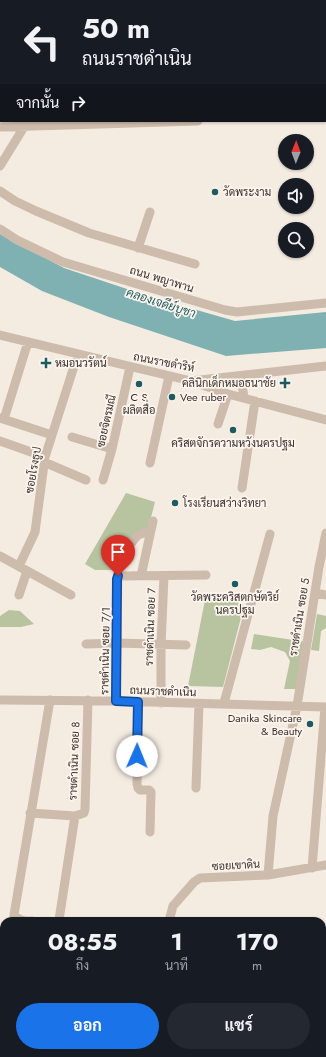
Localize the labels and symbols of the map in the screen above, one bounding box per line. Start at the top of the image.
north arrow [278,134,314,170]
place label: วัดพระงาม [223,184,271,200]
marker: วัดพระงาม [210,187,220,197]
street label: ถนน พญาพาน [128,262,196,296]
water label: คลองเจดีย์บูชา [124,283,198,323]
street label: ถนนราชดำริห์ [132,348,196,376]
place label: หมอนวรัตน์ [55,355,107,371]
marker: หมอนวรัตน์ [40,357,52,369]
place label: คลินิกเด็กหมอธนาชัย [182,374,276,391]
marker: คลินิกเด็กหมอธนาชัย [279,377,291,389]
marker: C S ผลิตสื่อ [134,379,144,389]
place label: C S ผลิตสื่อ [123,389,155,418]
place label: Vee ruber [180,389,226,405]
marker: Vee ruber [167,392,177,402]
street label: ซอยจิตรมณี [92,393,120,449]
marker: คริสตจักรความหวังนครปฐม [228,425,238,435]
place label: คริสตจักรความหวังนครปฐม [171,435,295,451]
street label: ซอยโรงธูป [21,445,45,495]
place label: โรงเรียนสว่างวิทยา [182,495,266,511]
marker: โรงเรียนสว่างวิทยา [170,498,180,508]
pin [101,535,135,576]
street label: ราชดำเนิน ซอย 5 [285,577,313,657]
marker: วัดพระคริสตกษัตริย์ นครปฐม [230,579,240,589]
street label: ราชดำเนิน ซอย 7 [141,587,159,667]
place label: วัดพระคริสตกษัตริย์ นครปฐม [191,589,279,618]
street label: ราชดำเนิน ซอย 7/1 [96,607,114,695]
street label: ถนนราชดำเนิน [129,682,197,700]
place label: Danika Skincare & Beauty [228,710,302,739]
marker: Danika Skincare & Beauty [305,719,315,729]
street label: ราชดำเนิน ซอย 8 [65,721,83,801]
position arrow [116,735,158,777]
street label: ซอยเขาดิน [211,856,261,874]

